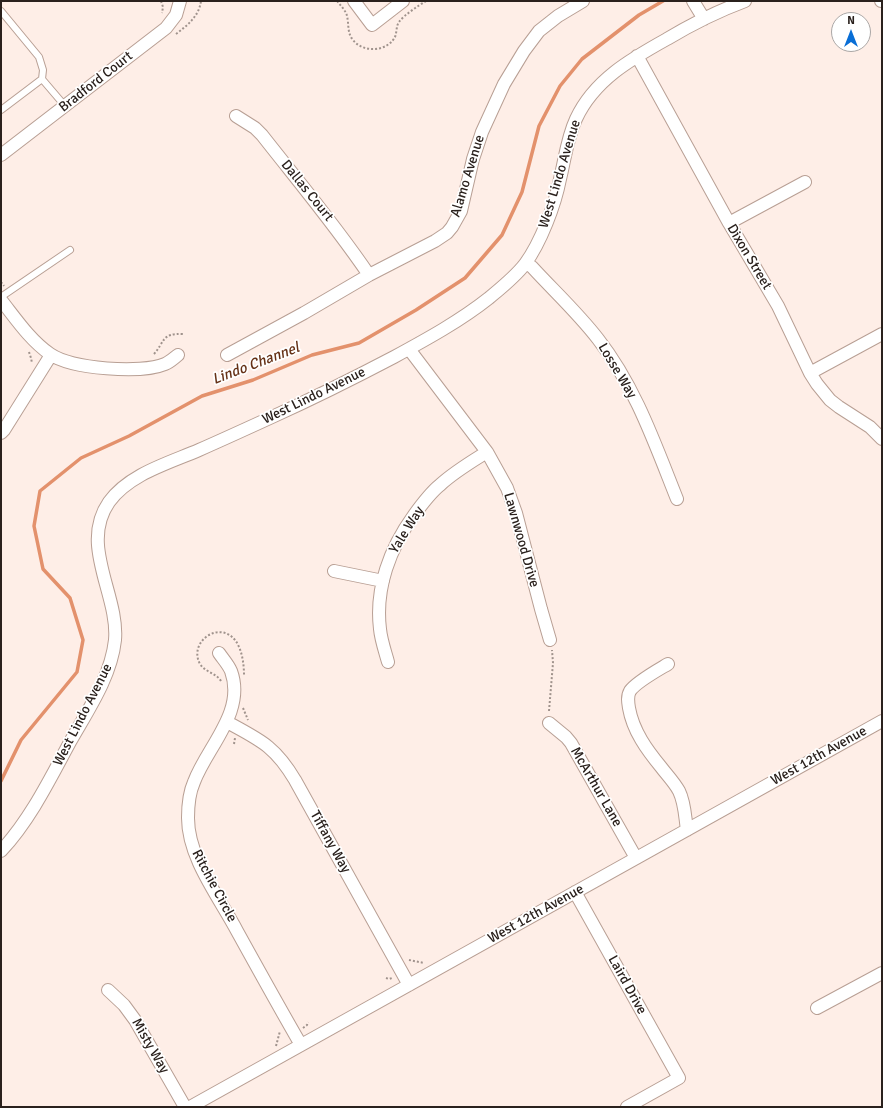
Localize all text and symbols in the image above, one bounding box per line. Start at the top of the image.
north arrow [831,12,871,52]
text: N [847,14,855,27]
street label: Bradford Court [56,48,136,116]
street label: West Lindo Avenue [536,118,584,230]
street label: Alamo Avenue [448,133,488,219]
street label: Dallas Court [277,157,337,225]
street label: Dixon Street [723,221,775,293]
water label: Lindo Channel [210,339,302,389]
street label: Losse Way [594,340,640,402]
street label: West Lindo Avenue [260,364,368,428]
street label: Lawnwood Drive [499,491,543,589]
street label: Yale Way [386,503,428,557]
street label: West Lindo Avenue [50,661,116,769]
street label: West 12th Avenue [768,723,870,789]
street label: McArthur Lane [566,744,626,830]
street label: Tiffany Way [306,808,354,876]
street label: Ritchie Circle [188,847,240,925]
street label: West 12th Avenue [485,881,587,947]
street label: Laird Drive [604,953,650,1017]
street label: Misty Way [128,1016,172,1076]

